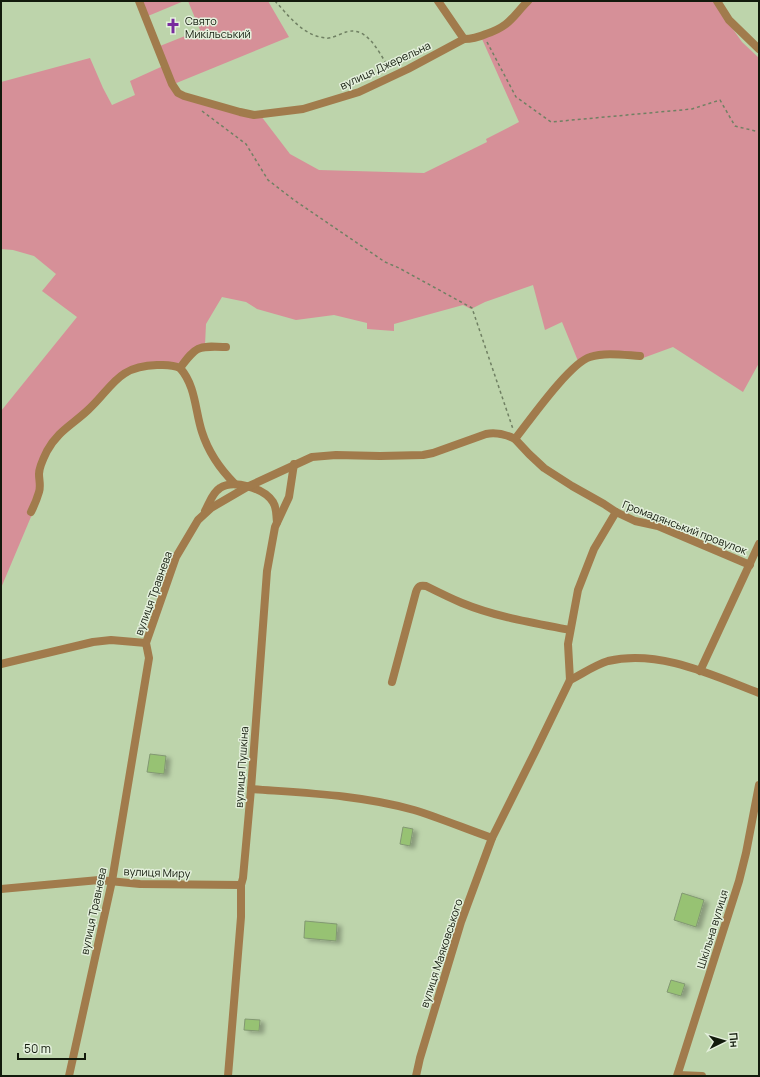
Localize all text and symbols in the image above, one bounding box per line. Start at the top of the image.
place label: Свято Микільський [185,13,251,41]
church icon: Свято Микільський [164,17,182,35]
street label: вулиця Джерельна [337,37,433,93]
street label: Громадянський провулок [621,496,750,558]
street label: вулиця Травнева [131,549,175,637]
street label: вулиця Пушкіна [231,726,251,808]
street label: вулиця Миру [123,863,191,881]
street label: вулиця Травнева [76,866,110,956]
street label: Шкільна вулиця [693,888,731,970]
street label: вулиця Маяковського [416,896,466,1009]
north arrow [704,1021,744,1061]
text: Пн [726,1032,743,1048]
scale bar [18,1035,85,1061]
text: 50 m [24,1040,51,1057]

